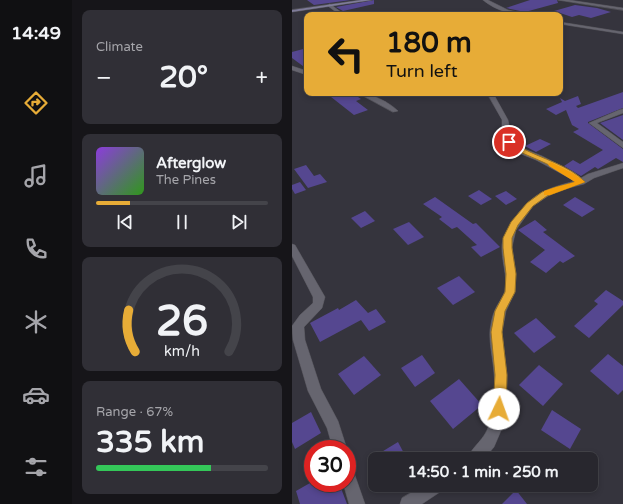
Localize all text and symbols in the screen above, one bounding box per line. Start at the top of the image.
text: 14:49 [11,22,61,44]
text: 180 m [386,26,472,60]
icon: left [320,28,372,80]
text: Climate [96,39,143,55]
text: 20° [159,59,208,96]
text: Turn left [386,60,458,82]
text: − [96,65,112,91]
text: + [256,65,268,91]
icon: directions [22,89,50,117]
pin [492,125,526,159]
icon: arrive [498,131,520,153]
text: Afterglow [156,154,226,172]
icon: music [22,162,50,190]
text: The Pines [156,172,216,188]
icon: previous [114,211,136,233]
icon: pause [171,211,193,233]
icon: next [228,211,250,233]
icon: phone [22,235,50,263]
text: 26 [156,297,208,347]
icon: climate [22,308,50,336]
text: km/h [164,342,200,359]
icon: car [22,381,50,409]
position arrow [478,388,520,430]
text: Range · 67% [96,404,173,420]
text: 335 km [96,424,204,461]
speed limit sign: 30 [304,440,356,492]
icon: filters [22,453,50,481]
text: 14:50 · 1 min · 250 m [408,463,558,481]

